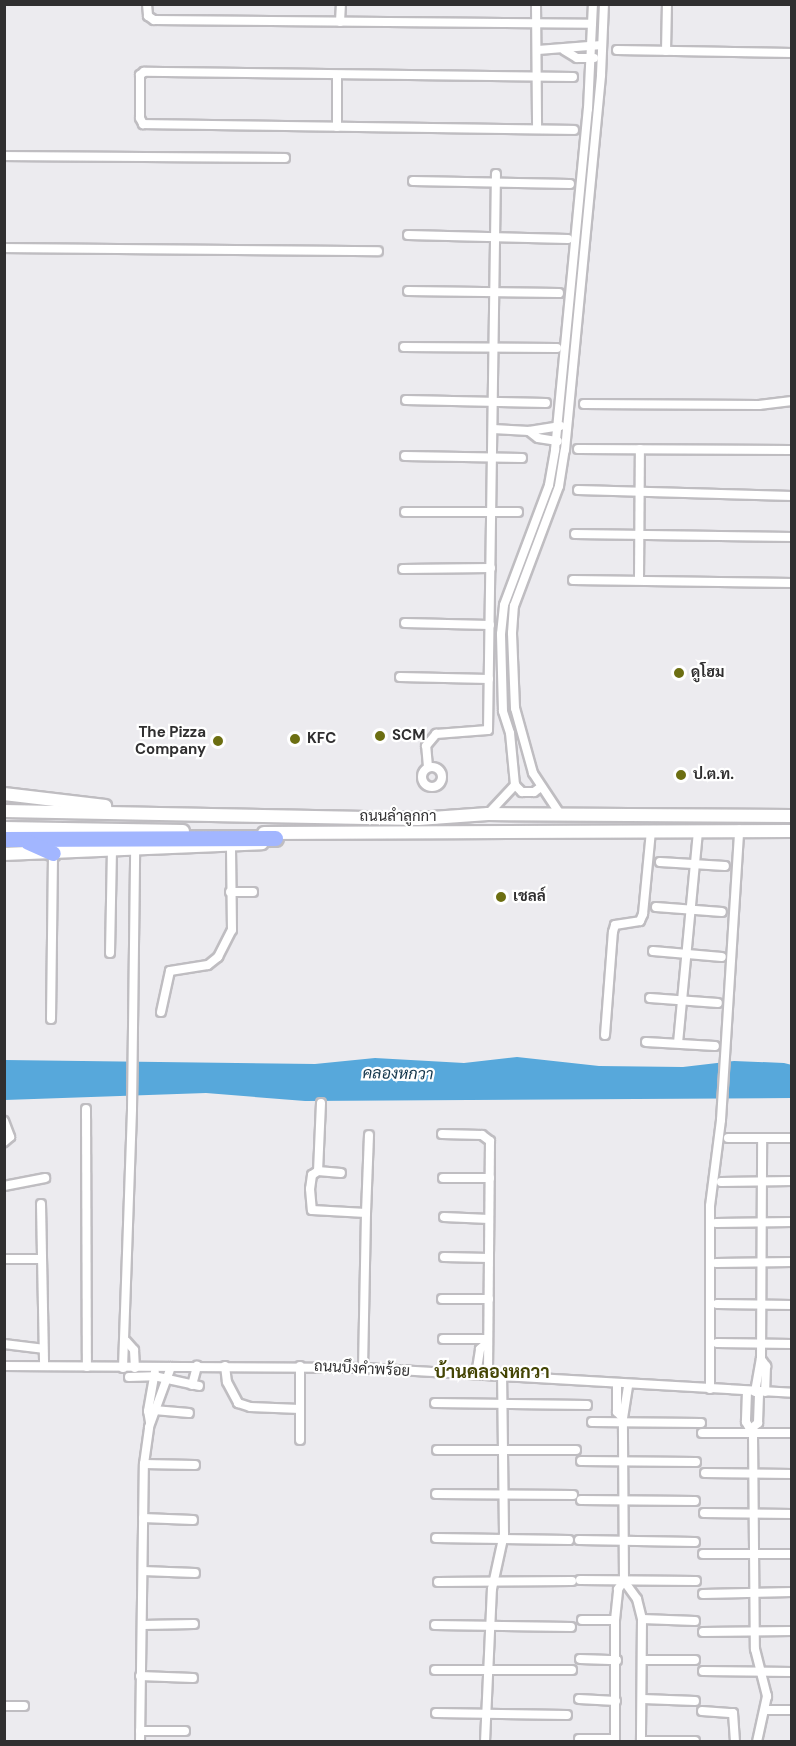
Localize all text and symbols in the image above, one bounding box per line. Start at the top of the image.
place label: ดูโฮม [691,664,725,682]
marker: ดูโฮม [672,666,686,680]
place label: The Pizza Company [135,723,206,758]
place label: SCM [392,727,425,745]
marker: SCM [373,729,387,743]
place label: KFC [307,730,336,748]
marker: KFC [288,732,302,746]
marker: The Pizza Company [211,734,225,748]
place label: ป.ต.ท. [693,766,734,784]
marker: ป.ต.ท. [674,768,688,782]
street label: ถนนลำลูกกา [359,808,437,826]
place label: เชลล์ [513,888,546,906]
marker: เชลล์ [494,890,508,904]
water label: คลองหกวา [362,1064,434,1084]
street label: ถนนบึงคำพร้อย [314,1357,410,1381]
district label: บ้านคลองหกวา [434,1361,550,1383]

